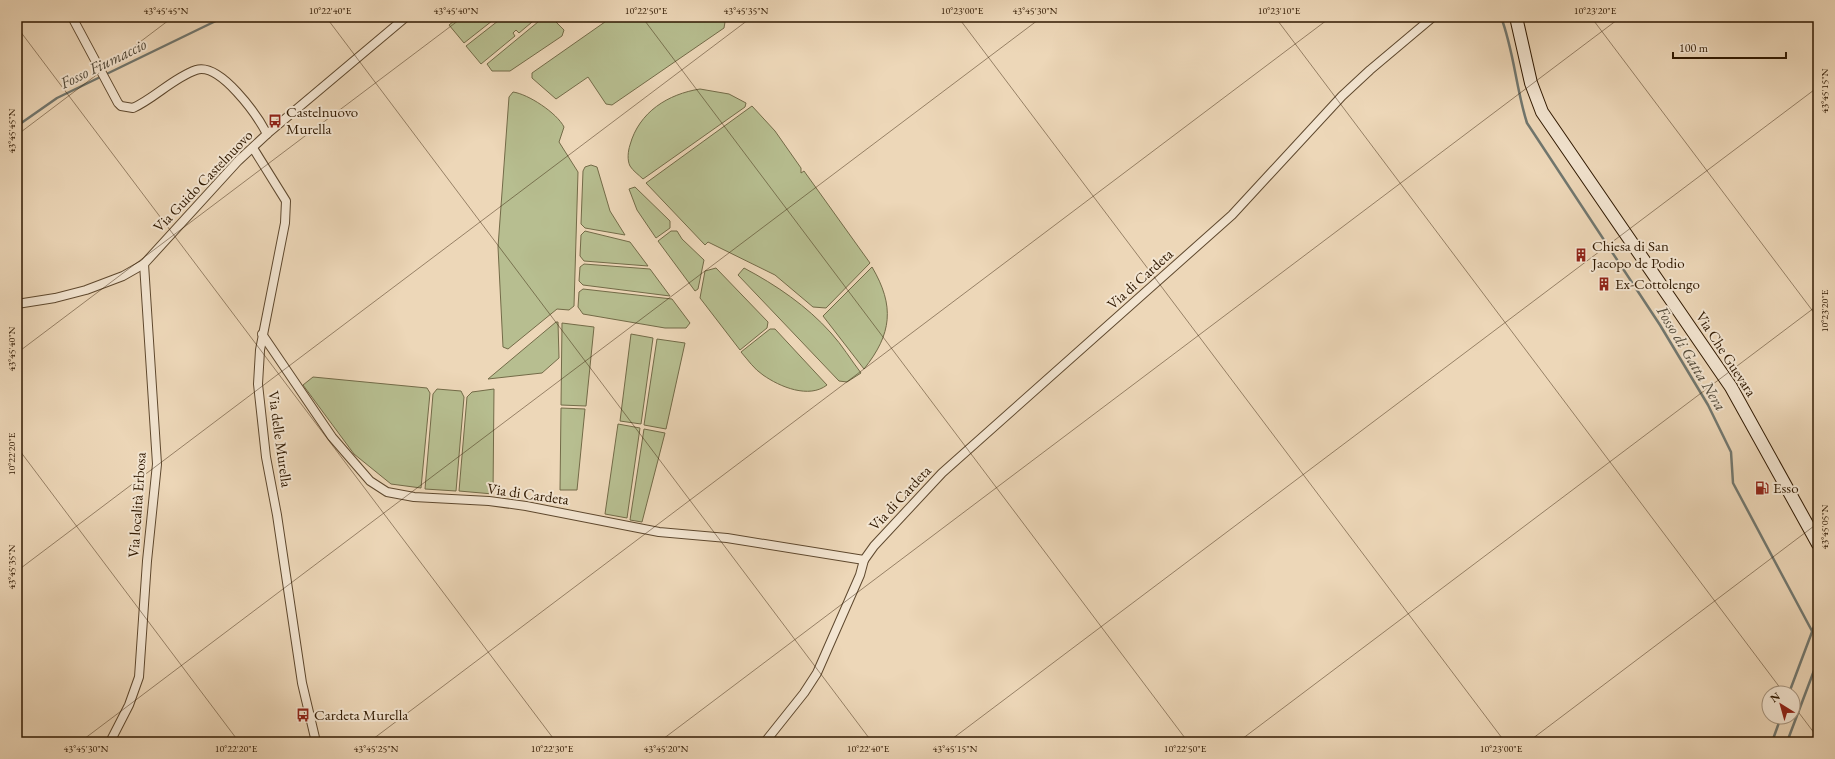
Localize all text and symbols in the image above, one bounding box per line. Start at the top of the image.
text: 43°45'45"N [144,4,189,17]
text: 10°22'40"E [309,4,352,17]
text: 43°45'40"N [434,4,479,17]
text: 10°22'50"E [625,4,668,17]
text: 43°45'35"N [724,4,769,17]
text: 10°23'00"E [941,4,984,17]
text: 43°45'30"N [1013,4,1058,17]
text: 10°23'10"E [1258,4,1301,17]
text: 10°23'20"E [1574,4,1617,17]
water label: Fosso Fiumaccio [56,33,150,94]
scale bar [1673,34,1786,60]
text: 100 m [1679,40,1709,56]
text: 43°45'15"N [1818,68,1831,113]
place label: Castelnuovo Murella [286,102,358,138]
text: 43°45'45"N [5,108,18,153]
bus stop icon: Castelnuovo Murella [267,113,283,129]
street label: Via Guido Castelnuovo [149,125,256,236]
place label: Chiesa di San Jacopo de Podio [1590,236,1685,272]
street label: Via di Cardeta [1103,244,1177,313]
building icon: Chiesa di San Jacopo de Podio [1573,247,1589,263]
place label: Ex-Cottolengo [1615,274,1700,293]
building icon: Ex-Cottolengo [1596,276,1612,292]
text: 10°23'20"E [1818,289,1831,332]
water label: Fosso di Gatta Nera [1651,301,1731,415]
street label: Via Che Guevara [1692,308,1761,400]
text: 43°45'40"N [5,326,18,371]
street label: Via delle Murella [264,389,297,488]
text: 10°22'20"E [5,432,18,475]
street label: Via località Erbosa [123,452,150,558]
street label: Via di Cardeta [865,461,935,534]
street label: Via di Cardeta [486,478,570,509]
place label: Esso [1773,478,1799,497]
fuel station icon: Esso [1754,480,1770,496]
text: 43°45'05"N [1818,504,1831,549]
text: 43°45'35"N [5,544,18,589]
north arrow [1761,685,1801,725]
text: N [1767,689,1783,705]
place label: Cardeta Murella [314,705,408,724]
bus stop icon: Cardeta Murella [295,707,311,723]
text: 43°45'30"N [64,742,109,755]
text: 10°22'20"E [215,742,258,755]
text: 43°45'25"N [354,742,399,755]
text: 10°22'30"E [531,742,574,755]
text: 43°45'20"N [644,742,689,755]
text: 10°22'40"E [847,742,890,755]
text: 43°45'15"N [933,742,978,755]
text: 10°22'50"E [1164,742,1207,755]
text: 10°23'00"E [1480,742,1523,755]

